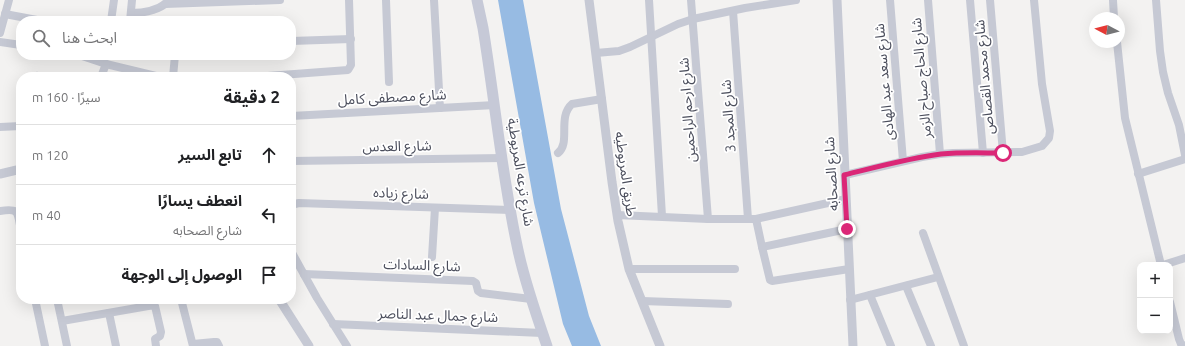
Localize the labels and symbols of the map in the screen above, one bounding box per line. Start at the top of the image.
north arrow [1089,12,1125,48]
street label: شارع الحاج صباح الزمر [908,17,937,140]
street label: شارع محمد القصاص [971,19,1000,135]
street label: شارع سعد عبد الهادى [871,23,900,141]
street label: شارع ارحم الراحمين [675,57,702,163]
street label: شارع المجد 3 [717,79,742,153]
street label: شارع مصطفى كامل [337,86,447,111]
street label: شارع ترعه المريوطية [502,117,537,228]
street label: طريق المريوطيه [610,130,640,218]
street label: شارع الصحابه [821,136,844,212]
street label: شارع العدس [362,137,432,158]
route start [994,144,1012,162]
street label: شارع زياده [373,184,429,205]
route end [838,220,856,238]
street label: شارع السادات [383,256,461,277]
street label: شارع جمال عبد الناصر [376,305,498,328]

